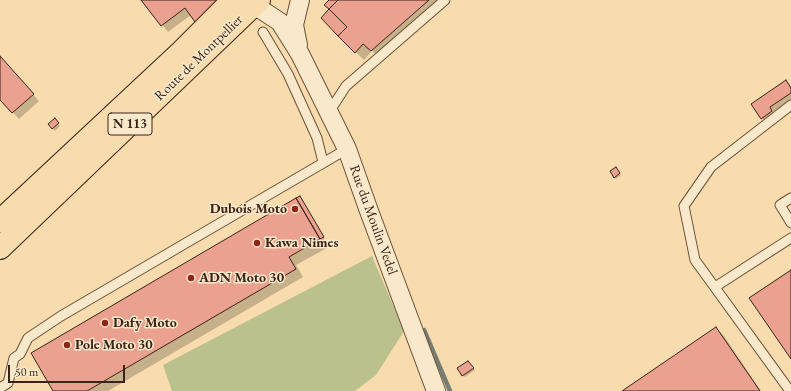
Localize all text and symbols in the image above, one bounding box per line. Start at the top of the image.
street label: Route de Montpellier [151,12,247,104]
road number: N 113 [108,113,152,135]
street label: Rue du Moulin Vedel [345,163,401,277]
place label: Dubois Moto [210,201,287,217]
marker: Dubois Moto [290,204,300,214]
place label: Kawa Nimes [265,235,338,251]
marker: Kawa Nimes [252,238,262,248]
place label: ADN Moto 30 [199,270,284,286]
marker: ADN Moto 30 [186,273,196,283]
place label: Dafy Moto [113,315,177,331]
marker: Dafy Moto [100,318,110,328]
place label: Pole Moto 30 [75,337,153,353]
marker: Pole Moto 30 [62,340,72,350]
scale bar [10,357,127,383]
text: 50 m [15,364,38,380]

